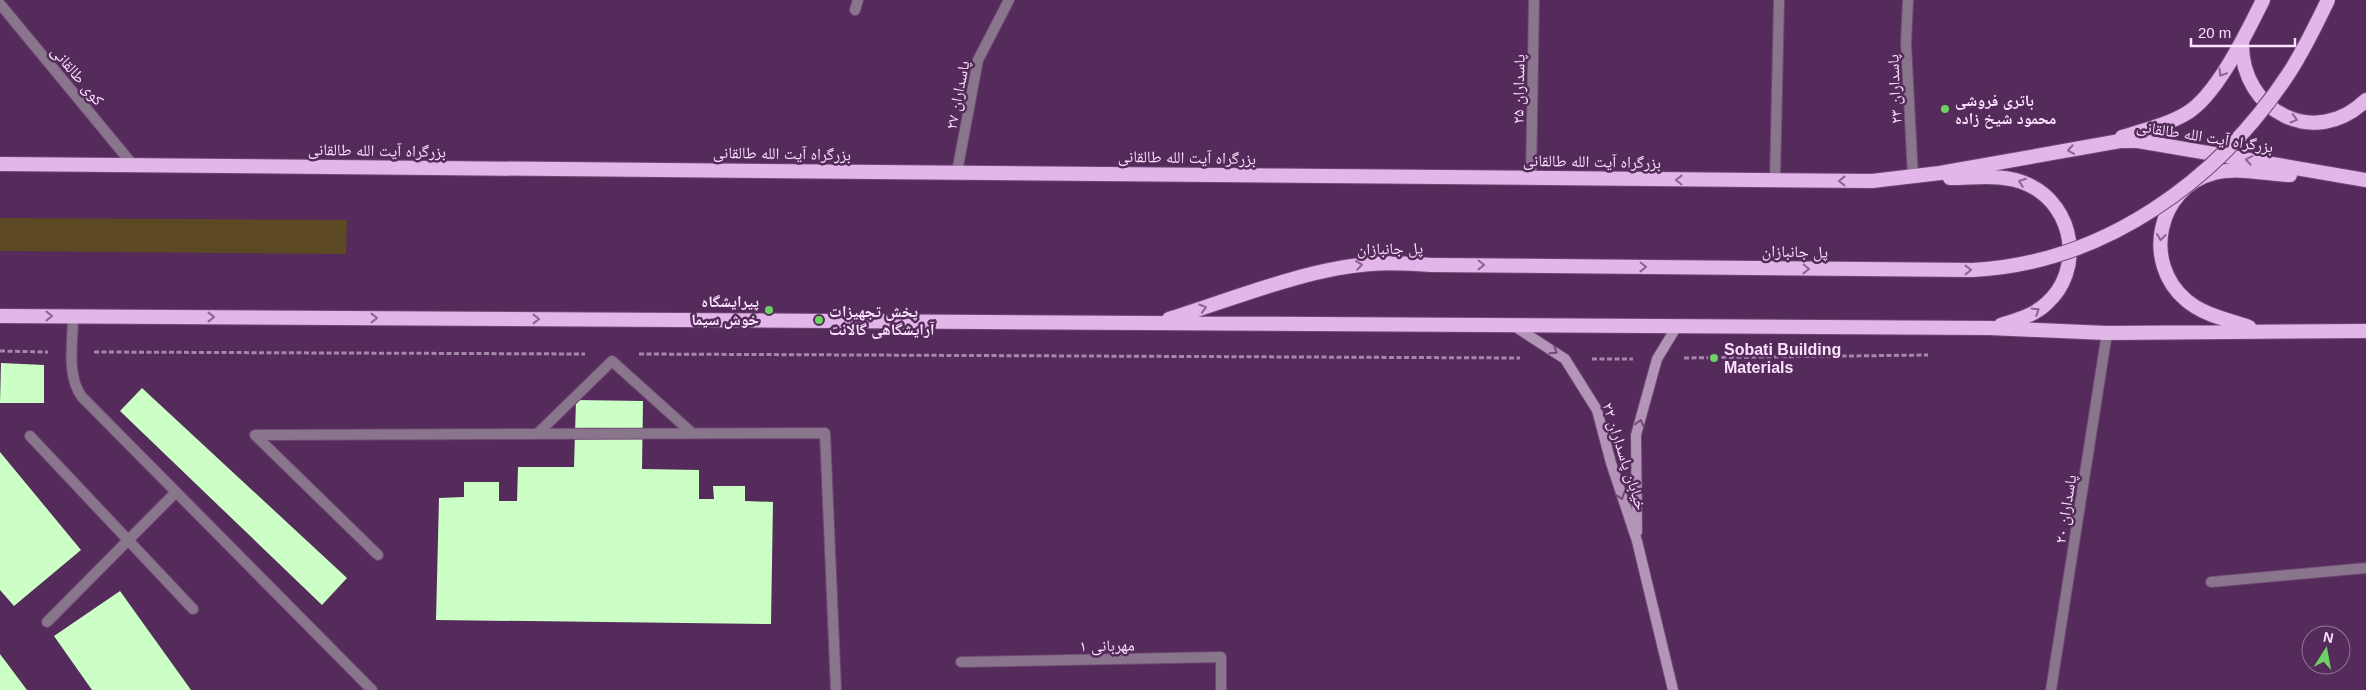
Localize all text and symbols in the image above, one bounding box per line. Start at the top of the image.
scale bar [2191,15,2295,47]
text: 20 m [2198,24,2231,41]
street label: کوی طالقانی [46,42,108,110]
street label: پاسداران ۲۳ [1884,53,1907,124]
street label: پاسداران ۲۵ [1509,54,1530,124]
street label: پاسداران ۲۷ [943,59,974,131]
one-way arrow [2219,67,2228,77]
place label: باتری فروشی محمود شیخ زاده [1955,92,2056,129]
marker: باتری فروشی محمود شیخ زاده [1939,103,1951,115]
one-way arrow [2289,113,2297,123]
street label: بزرگراه آیت الله طالقانی [2135,117,2274,158]
street label: بزرگراه آیت الله طالقانی [308,141,446,162]
street label: بزرگراه آیت الله طالقانی [713,144,851,165]
one-way arrow [2067,144,2076,155]
street label: بزرگراه آیت الله طالقانی [1118,148,1256,169]
street label: بزرگراه آیت الله طالقانی [1523,152,1661,173]
one-way arrow [2245,156,2253,166]
one-way arrow [1675,174,1683,185]
one-way arrow [1837,176,1845,186]
one-way arrow [2018,178,2027,188]
one-way arrow [2155,233,2166,241]
street label: پل جانبازان [1357,239,1424,260]
street label: پل جانبازان [1762,242,1828,263]
one-way arrow [1477,260,1485,270]
one-way arrow [1355,261,1364,271]
one-way arrow [1640,262,1647,272]
one-way arrow [1802,264,1810,274]
one-way arrow [1964,265,1972,275]
place label: پیرایشگاه خوش سیما [691,293,759,329]
place label: پخش تجهیزات آرایشگاهی گالانت [829,303,935,339]
marker: پیرایشگاه خوش سیما [763,304,775,316]
one-way arrow [1198,304,1206,314]
one-way arrow [2030,307,2039,317]
one-way arrow [45,311,53,322]
one-way arrow [208,312,215,322]
one-way arrow [370,313,378,323]
one-way arrow [532,314,540,324]
marker: پخش تجهیزات آرایشگاهی گالانت [813,314,825,326]
place label: Sobati Building Materials [1724,341,1841,376]
one-way arrow [1549,345,1558,355]
marker: Sobati Building Materials [1708,352,1720,364]
street label: خیابان پاسداران ۲۲ [1597,400,1650,513]
one-way arrow [1634,418,1645,427]
street label: پاسداران ۲۰ [2052,473,2081,545]
one-way arrow [1616,491,1626,499]
north arrow [2301,625,2351,675]
text: N [2322,628,2335,646]
street label: مهربانی ۱ [1079,637,1135,656]

